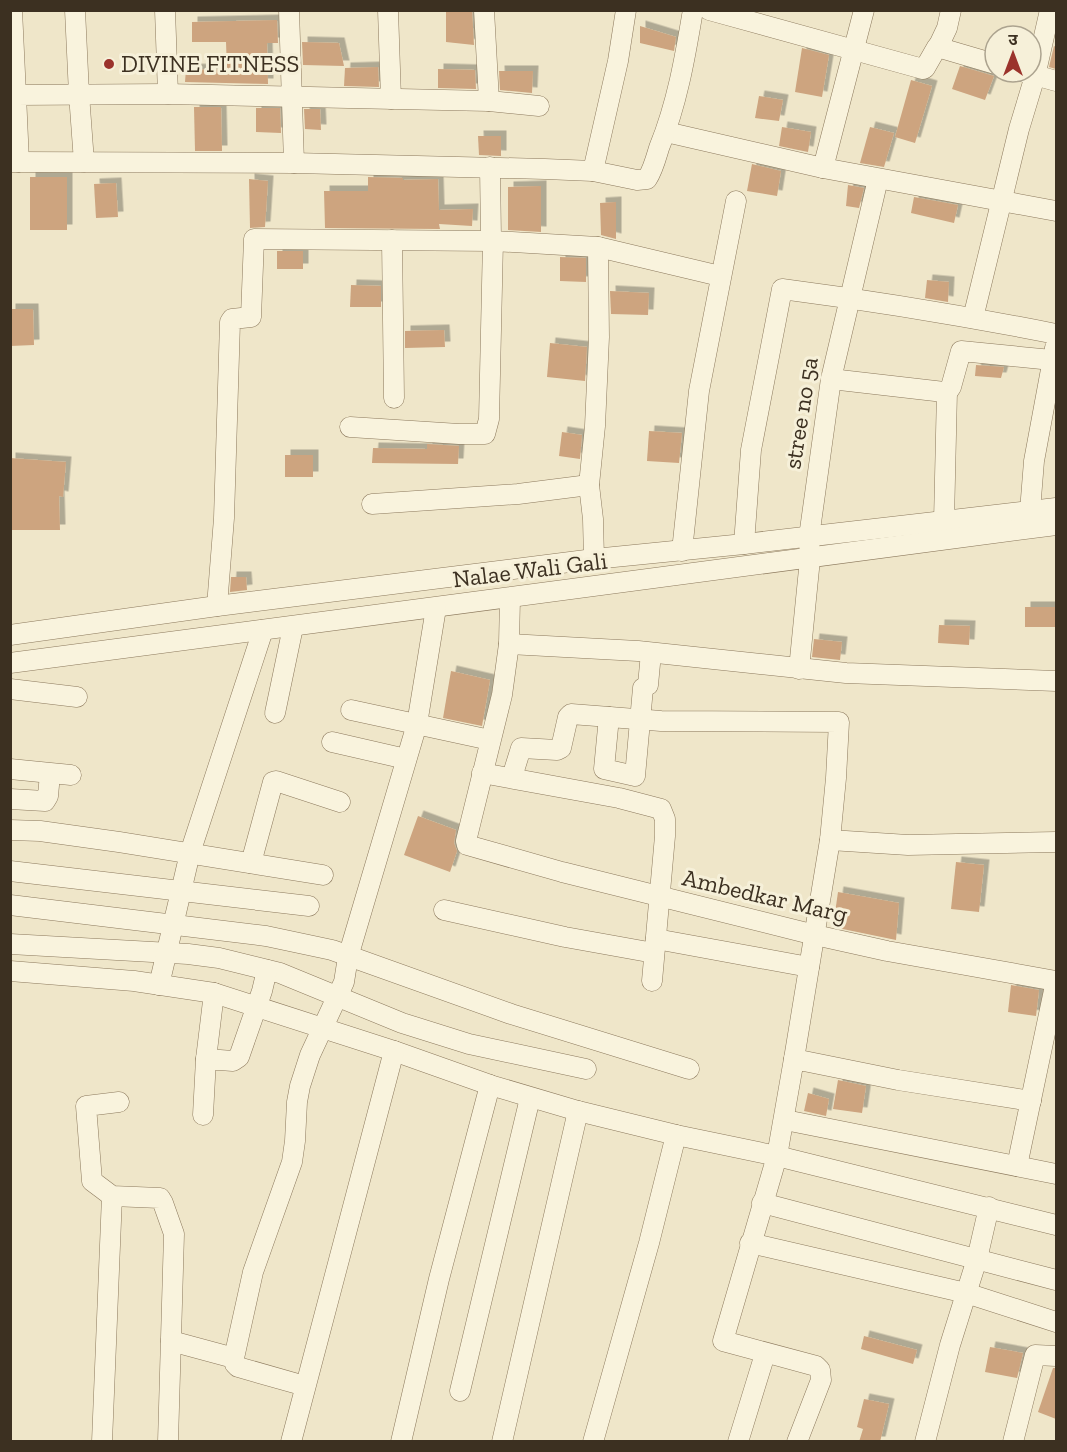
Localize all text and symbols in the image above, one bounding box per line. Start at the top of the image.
north arrow [983,24,1043,84]
text: उ [1008,30,1018,49]
place label: DIVINE FITNESS [121,49,299,78]
marker: DIVINE FITNESS [102,57,116,71]
street label: stree no 5a [777,355,824,471]
street label: Nalae Wali Gali [451,546,609,593]
street label: Ambedkar Marg [680,862,850,929]

